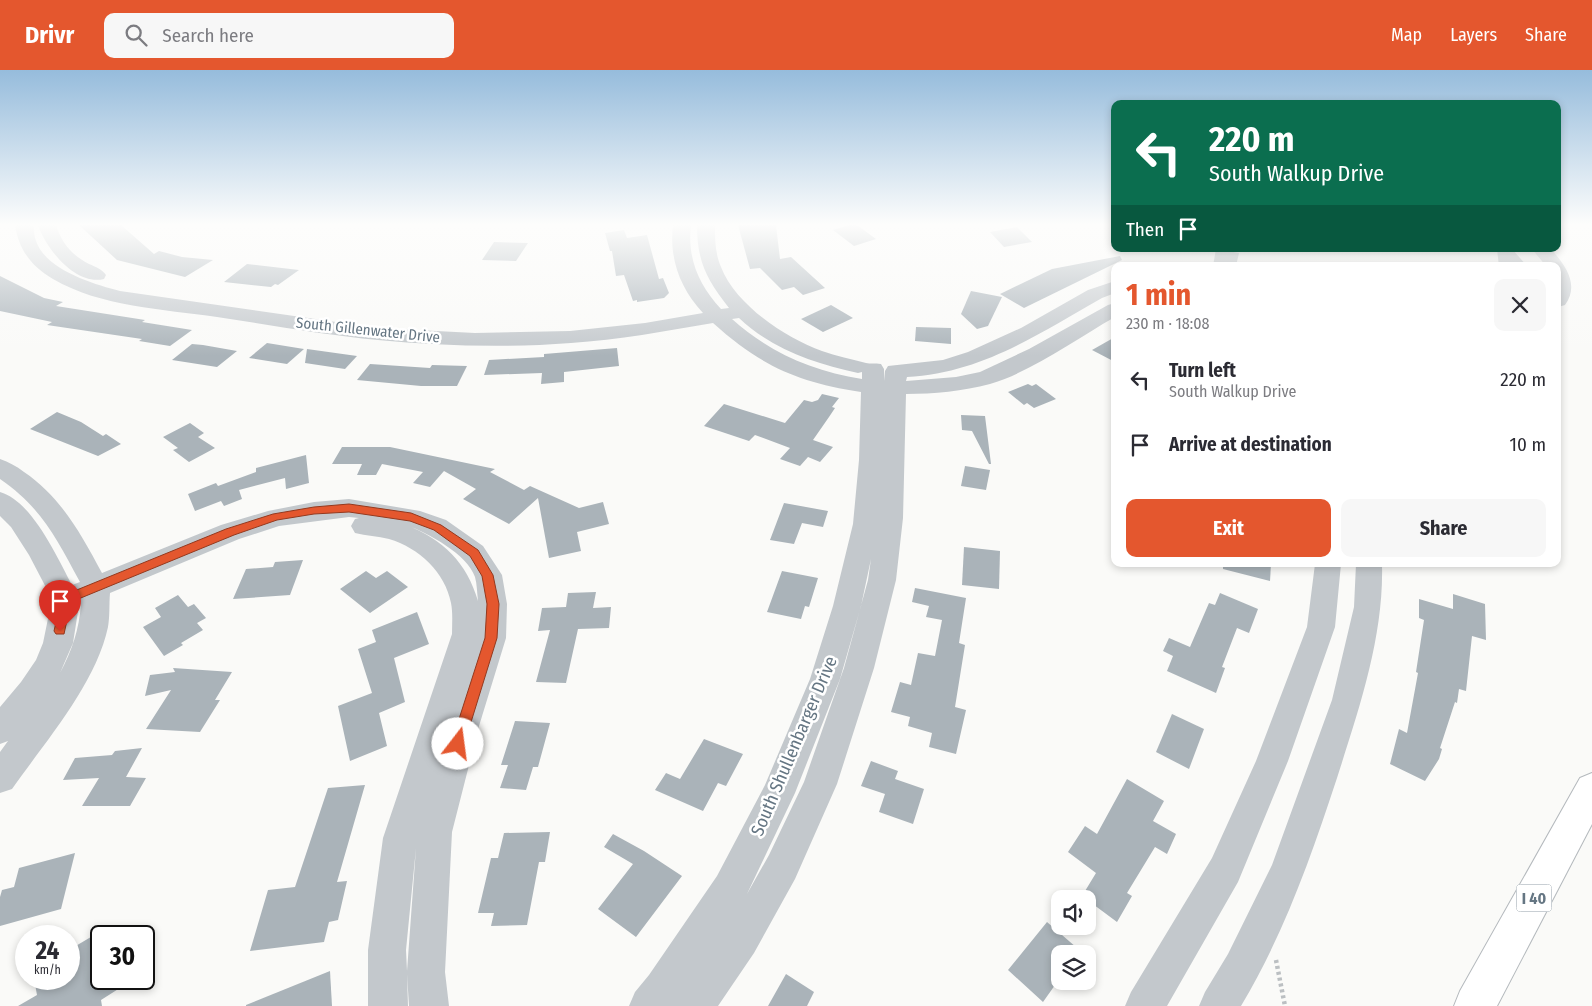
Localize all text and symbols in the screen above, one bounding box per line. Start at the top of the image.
search box [104,13,454,58]
text: Drivr [25,21,74,49]
icon: search [122,21,150,49]
text: Search here [162,24,254,47]
text: Map [1391,24,1422,46]
text: Layers [1450,24,1497,46]
text: Share [1525,24,1567,46]
text: 220 m [1209,118,1295,160]
icon: left [1126,120,1191,185]
text: South Walkup Drive [1209,160,1384,187]
icon: arrive [1174,215,1202,243]
text: Then [1126,218,1164,241]
text: 1 min [1126,277,1191,313]
button: close [1494,279,1546,331]
street label: South Gillenwater Drive [295,313,441,347]
text: 230 m · 18:08 [1126,314,1210,333]
text: Turn left [1169,359,1236,382]
icon: left [1126,366,1154,394]
text: 220 m [1500,368,1546,391]
text: South Walkup Drive [1169,382,1296,401]
icon: arrive [1126,431,1154,459]
text: Arrive at destination [1169,433,1332,456]
text: 10 m [1510,433,1546,456]
button: Exit [1126,499,1331,557]
button: Share [1341,499,1546,557]
pin [39,580,81,631]
icon: arrive [46,587,74,615]
street label: South Shullenbarger Drive [746,653,842,839]
position arrow [431,717,483,769]
road number: I 40 [1516,884,1552,911]
map controls [1051,890,1096,990]
button: sound [1051,890,1096,935]
speed limit sign: 30 [90,925,155,990]
text: 24 [36,936,59,966]
button: layers [1051,945,1096,990]
text: km/h [34,963,61,977]

